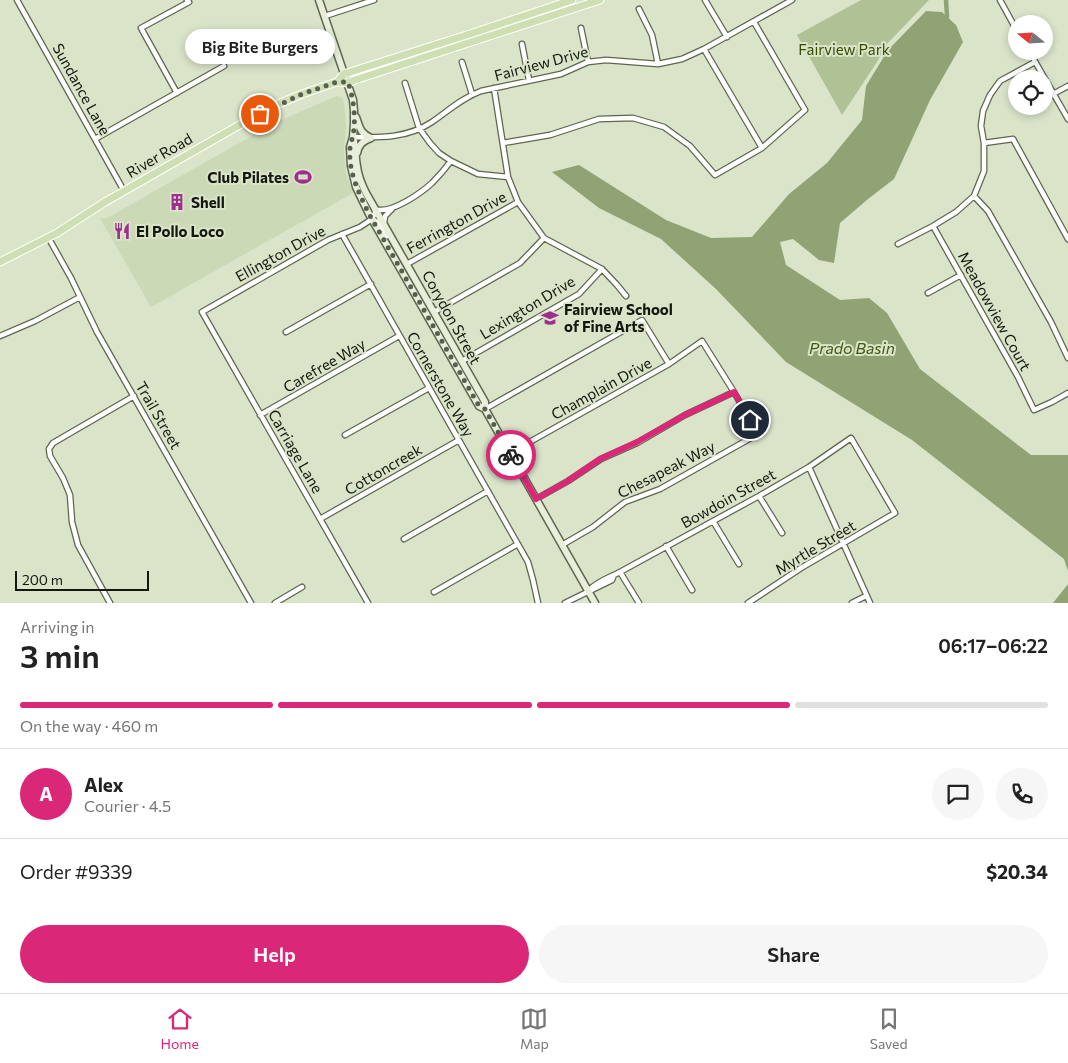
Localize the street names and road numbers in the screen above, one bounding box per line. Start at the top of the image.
street label: Sundance Lane [49,40,115,138]
street label: Fairview Drive [492,42,590,84]
street label: River Road [123,129,195,181]
street label: Ferrington Drive [403,187,509,257]
street label: Ellington Drive [232,221,328,285]
street label: Meadowview Court [955,248,1035,374]
street label: Corydon Street [419,267,485,367]
street label: Lexington Drive [476,271,578,342]
street label: Cornerstone Way [404,328,479,440]
street label: Carefree Way [280,334,369,396]
street label: Champlain Drive [548,353,654,423]
street label: Trail Street [132,378,186,452]
street label: Carriage Lane [265,406,327,496]
street label: Chesapeak Way [614,437,718,501]
street label: Cottoncreek [341,440,425,498]
street label: Bowdoin Street [677,465,779,531]
street label: Myrtle Street [771,516,859,578]

